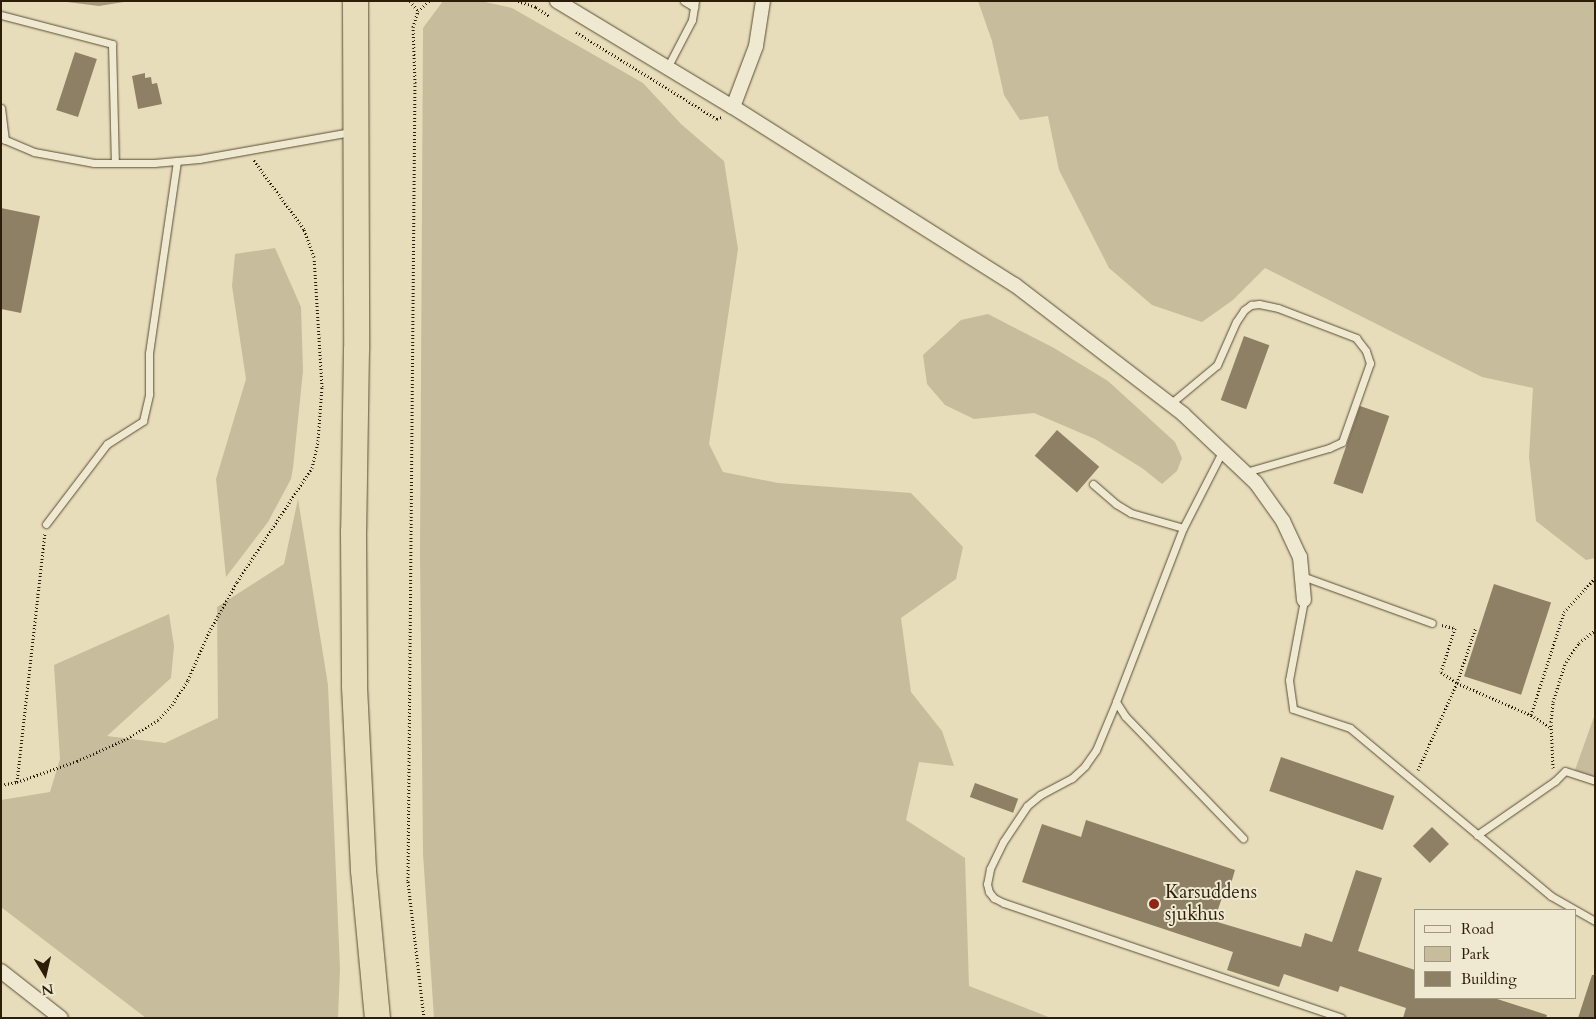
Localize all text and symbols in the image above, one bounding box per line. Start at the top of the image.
place label: Karsuddens sjukhus [1165,882,1257,926]
marker: Karsuddens sjukhus [1147,897,1161,911]
legend [1414,909,1576,999]
text: Road [1461,919,1494,939]
text: Park [1461,944,1490,964]
north arrow [20,949,70,999]
text: Building [1461,969,1517,989]
text: N [40,979,55,1000]

